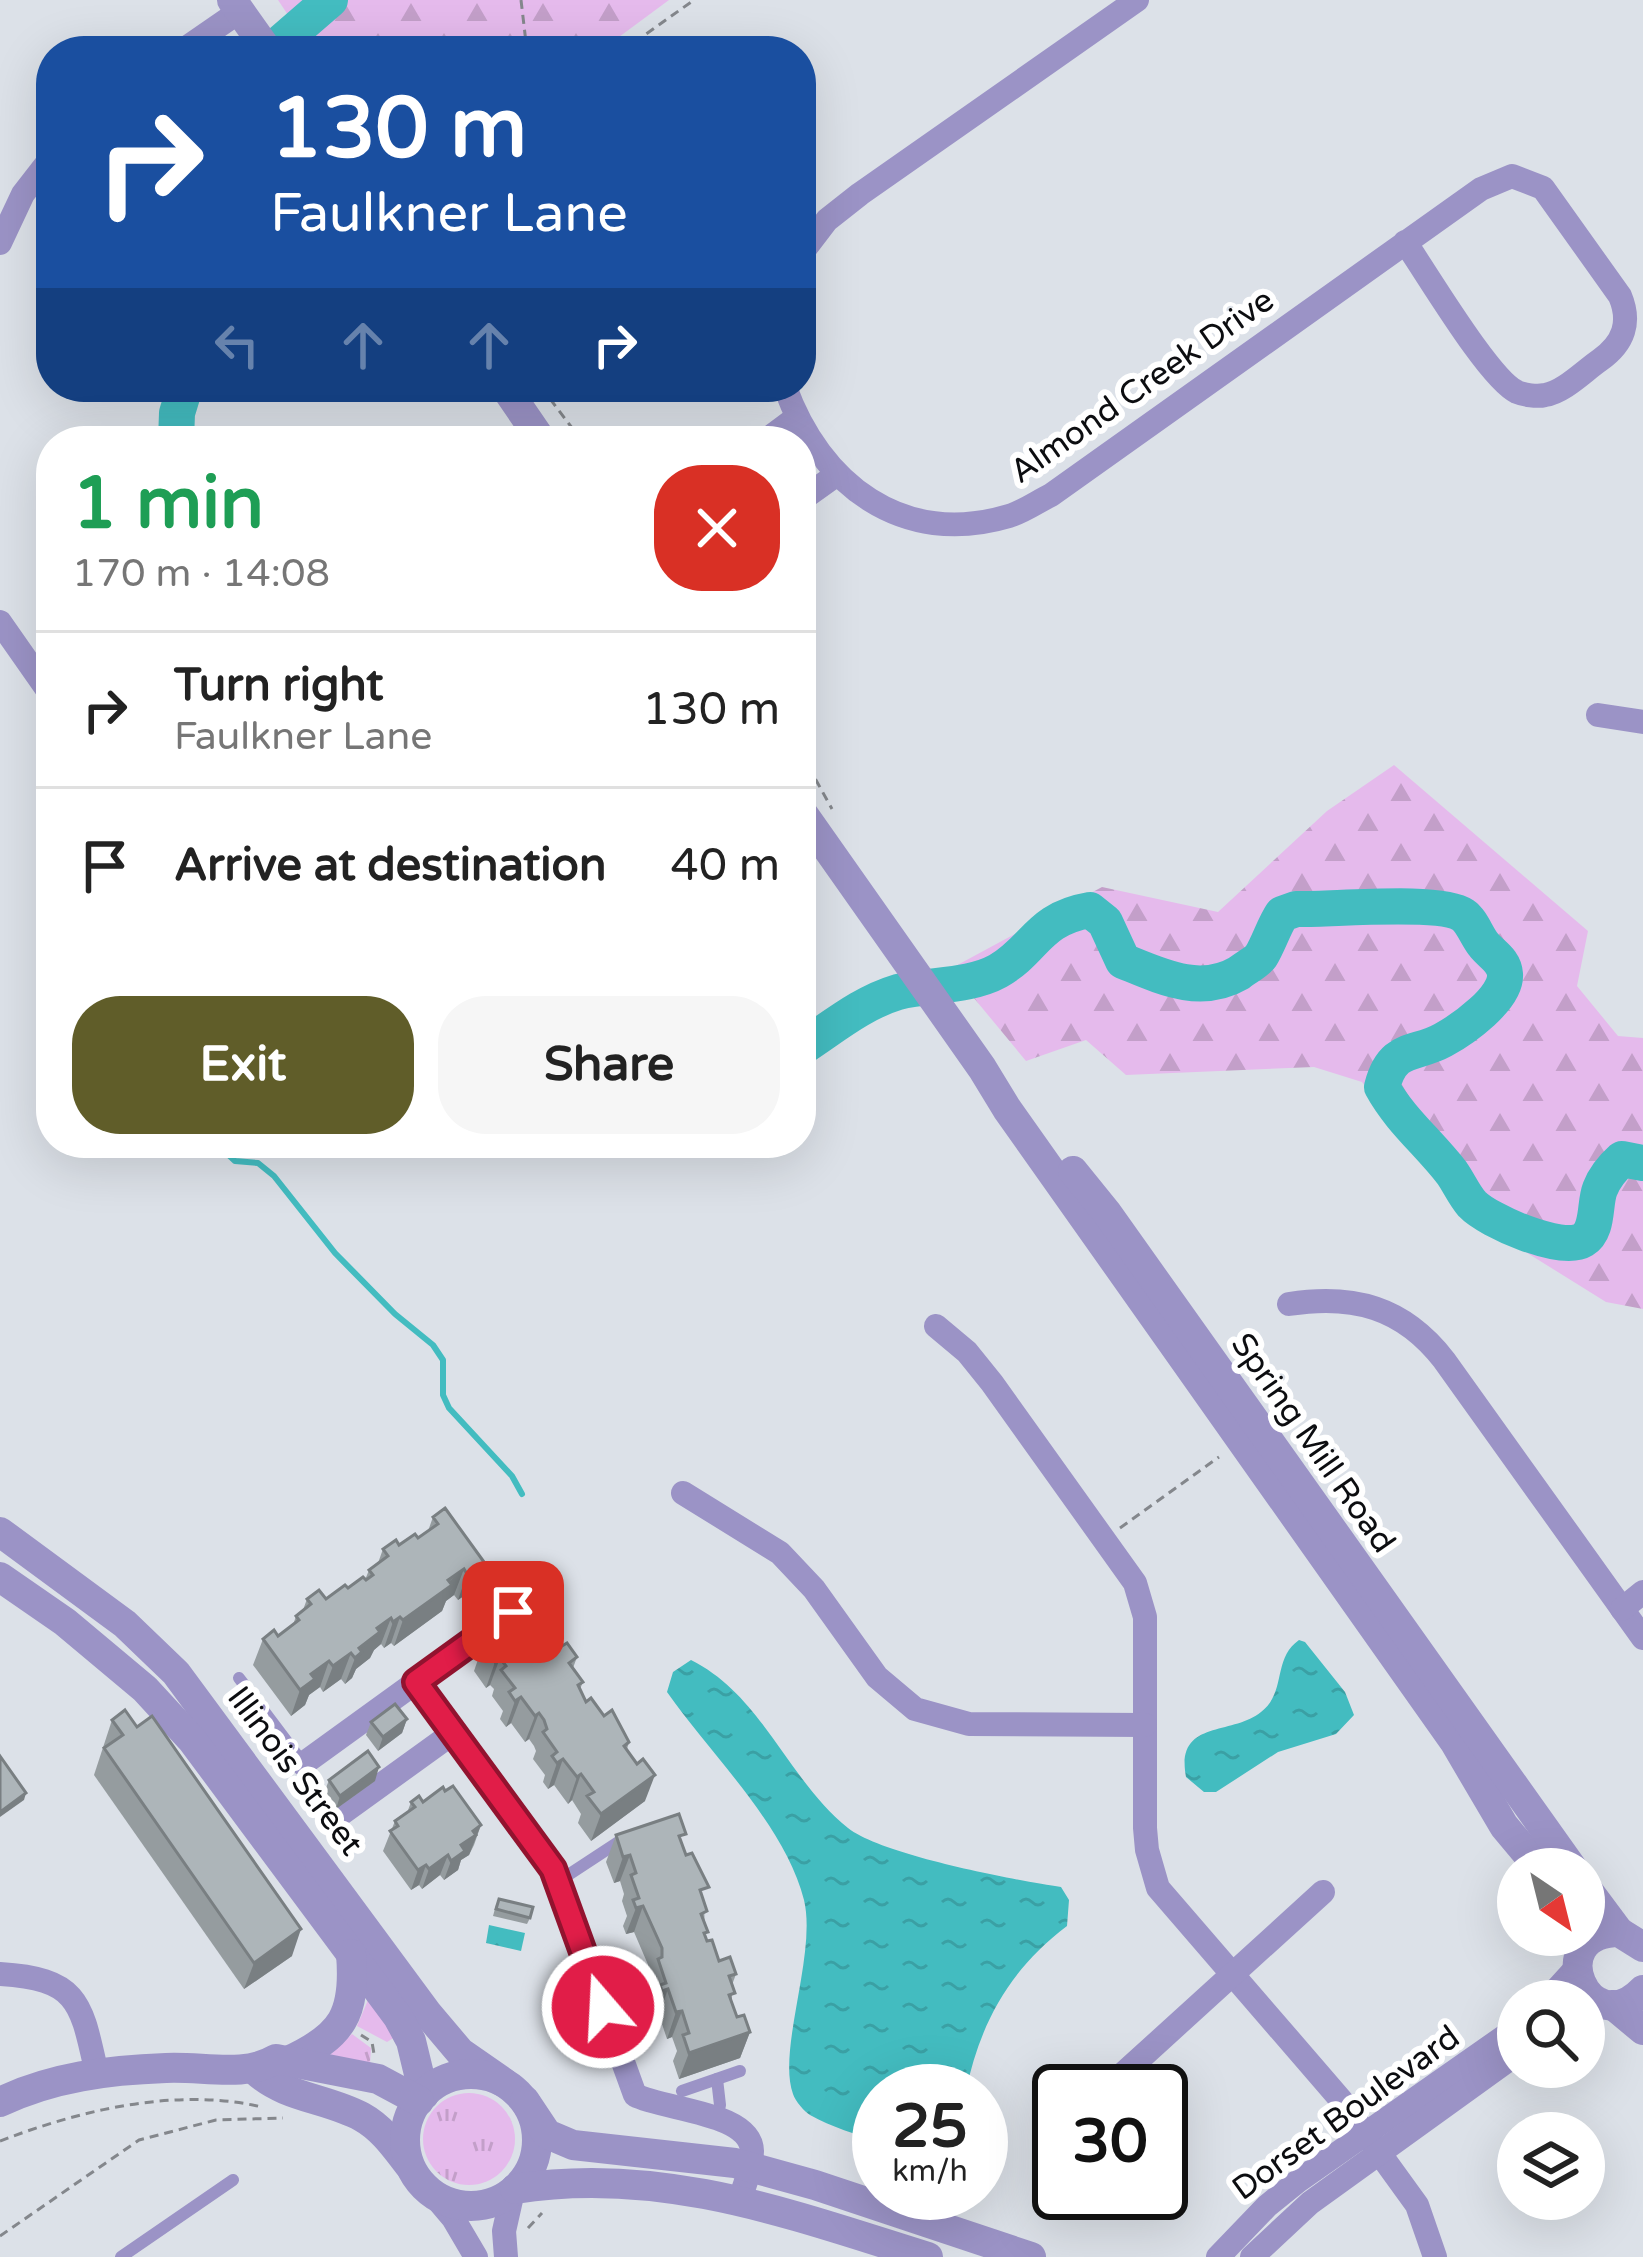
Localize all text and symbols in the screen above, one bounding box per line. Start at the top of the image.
text: 130 m [270,79,527,180]
icon: right [72,84,228,240]
text: Faulkner Lane [270,181,628,246]
street label: Almond Creek Drive [1003,280,1281,492]
icon: left [204,312,270,378]
icon: ahead [330,312,396,378]
icon: ahead [456,312,522,378]
icon: right [582,312,648,378]
text: 1 min [72,461,264,548]
button: close [654,465,780,591]
text: 170 m · 14:08 [72,550,330,597]
text: Turn right [174,659,383,713]
icon: right [72,677,138,743]
text: 130 m [642,683,780,737]
text: Faulkner Lane [174,713,432,760]
icon: arrive [72,833,138,899]
text: Arrive at destination [174,839,606,893]
text: 40 m [670,839,780,893]
button: Exit [72,996,414,1134]
button: Share [438,996,780,1134]
street label: Spring Mill Road [1223,1326,1403,1560]
pin [462,1561,564,1663]
icon: arrive [480,1579,546,1645]
street label: Illinois Street [219,1679,371,1863]
north arrow [1497,1848,1605,1956]
map controls [1497,1848,1605,2220]
position arrow [540,1944,666,2070]
button: search [1497,1980,1605,2088]
street label: Dorset Boulevard [1225,2018,1467,2208]
speed limit sign: 30 [1032,2064,1188,2220]
text: 25 [892,2091,968,2163]
button: layers [1497,2112,1605,2220]
text: km/h [892,2153,968,2190]

